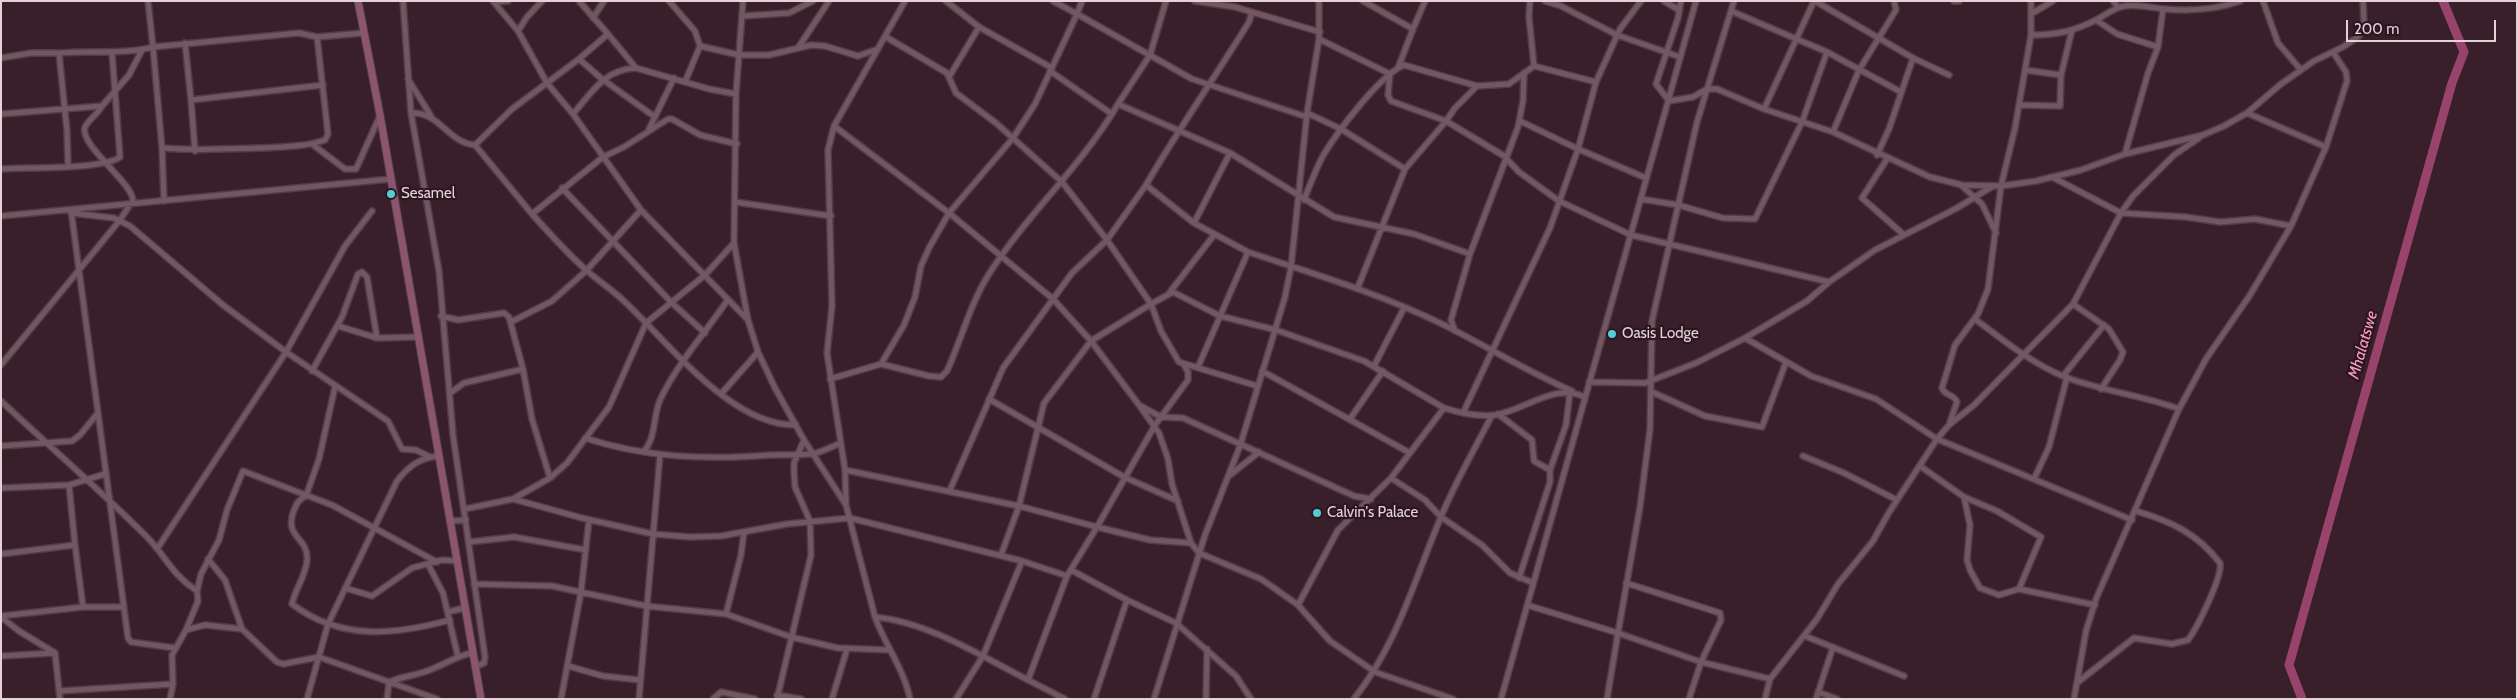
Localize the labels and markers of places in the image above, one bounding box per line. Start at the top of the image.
place label: Sesamel [401,185,455,203]
marker: Sesamel [385,188,397,200]
place label: Oasis Lodge [1622,325,1699,343]
marker: Oasis Lodge [1606,328,1618,340]
place label: Calvin's Palace [1327,504,1418,522]
marker: Calvin's Palace [1311,507,1323,519]

